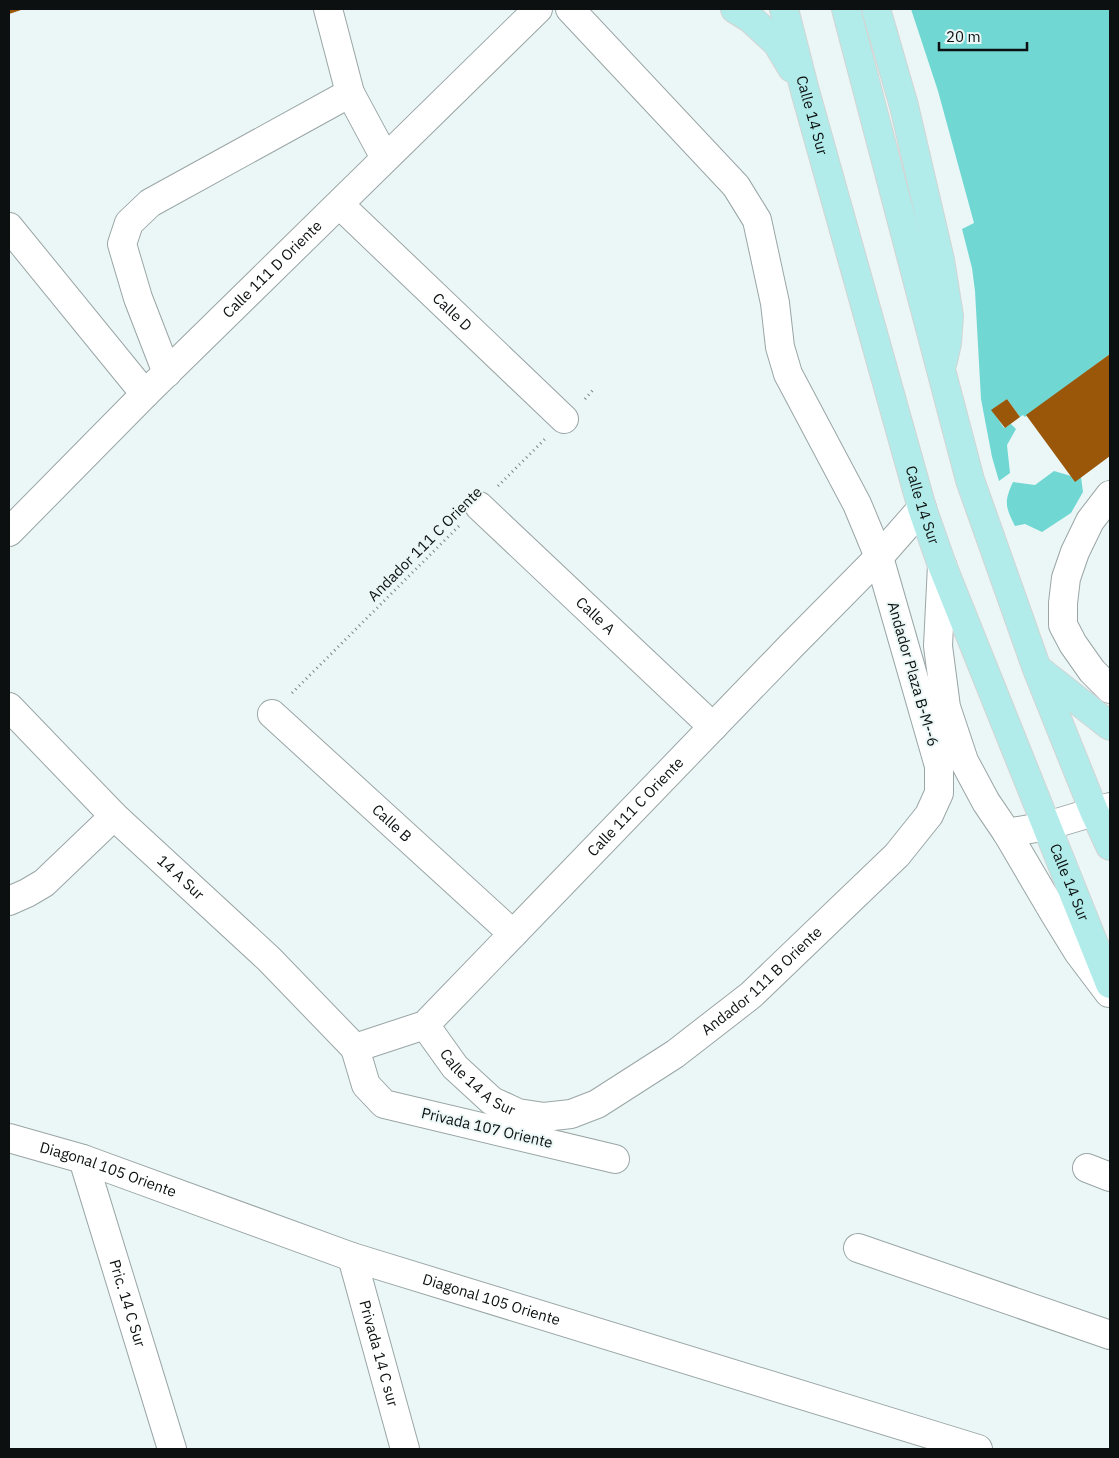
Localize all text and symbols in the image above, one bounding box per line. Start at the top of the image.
scale bar [939,20,1026,52]
text: 20 m [946,27,981,46]
street label: Calle 14 Sur [792,74,833,158]
street label: Calle 111 D Oriente [218,216,326,322]
street label: Calle D [429,288,476,335]
street label: Calle 14 Sur [902,463,944,547]
street label: Andador 111 C Oriente [363,482,486,605]
street label: Calle A [572,592,620,639]
street label: Andador Plaza B-M--6 [884,599,943,748]
street label: Calle 111 C Oriente [583,753,687,860]
street label: Calle B [368,800,416,846]
street label: Calle 14 Sur [1046,841,1094,924]
street label: 14 A Sur [153,851,209,904]
street label: Andador 111 B Oriente [697,922,826,1039]
street label: Calle 14 A Sur [436,1045,519,1120]
street label: Privada 107 Oriente [420,1103,555,1152]
street label: Diagonal 105 Oriente [38,1137,179,1201]
street label: Pric. 14 C Sur [105,1257,150,1350]
street label: Diagonal 105 Oriente [420,1269,563,1329]
street label: Privada 14 C sur [355,1298,403,1409]

